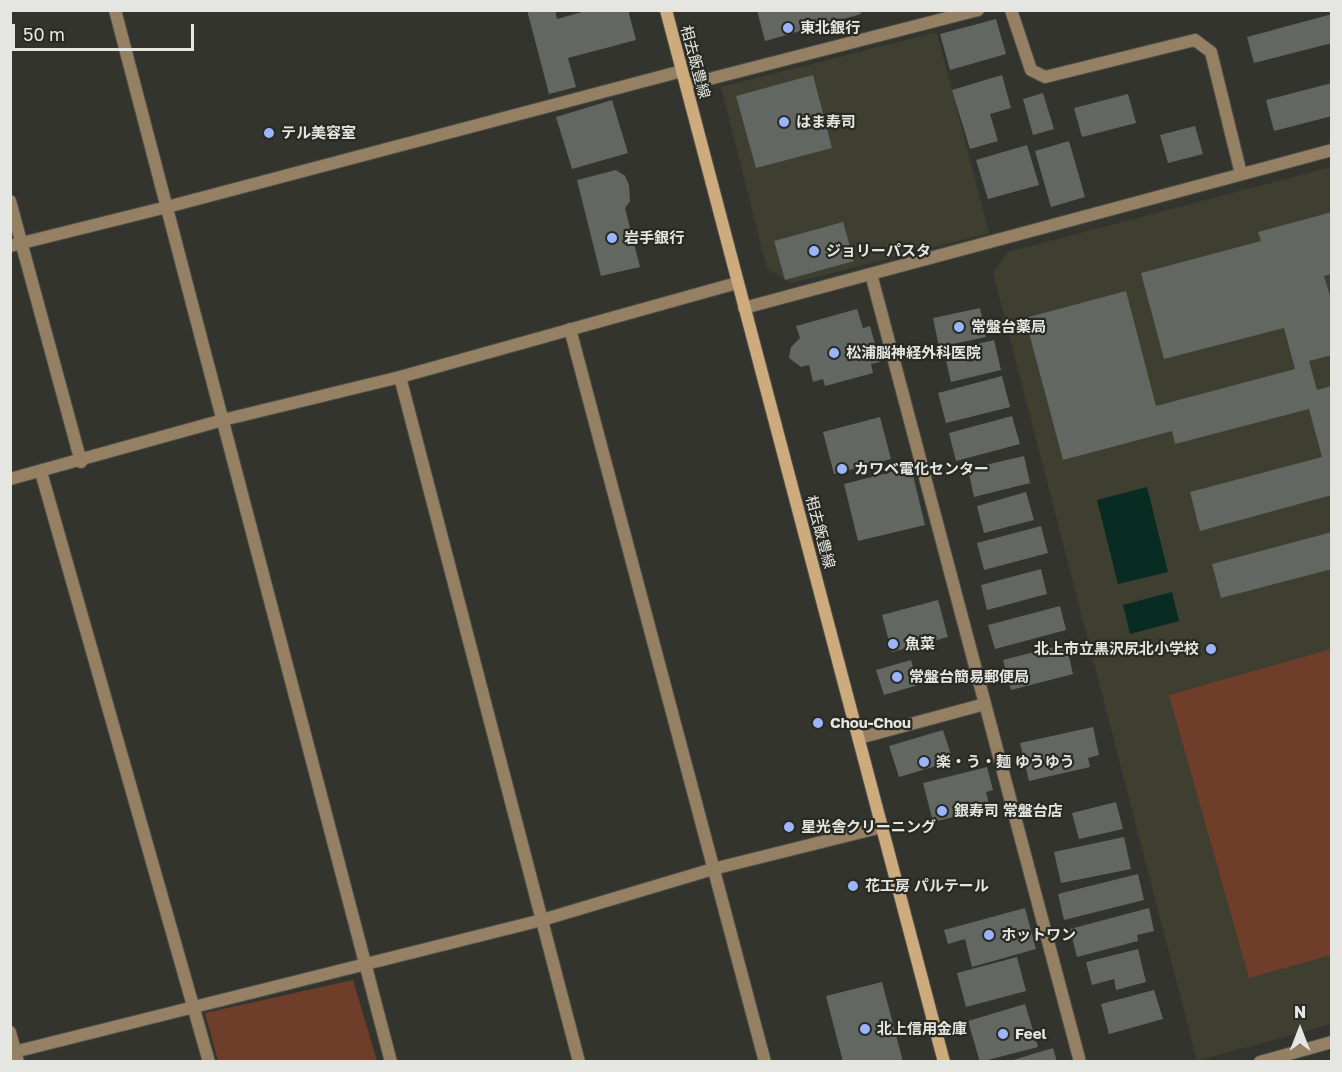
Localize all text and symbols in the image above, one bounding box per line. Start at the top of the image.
scale bar [15,12,196,50]
place label: 東北銀行 [800,19,860,37]
marker: 東北銀行 [781,21,795,35]
text: 50 m [23,23,65,45]
street label: 相去飯豊線 [677,23,713,101]
place label: はま寿司 [796,113,856,131]
marker: はま寿司 [777,115,791,129]
place label: テル美容室 [281,124,356,142]
marker: テル美容室 [262,126,276,140]
place label: 岩手銀行 [624,229,684,247]
marker: 岩手銀行 [605,231,619,245]
place label: ジョリーパスタ [826,242,931,260]
marker: ジョリーパスタ [807,244,821,258]
place label: 常盤台薬局 [971,318,1046,336]
marker: 常盤台薬局 [952,320,966,334]
place label: 松浦脳神経外科医院 [846,344,981,362]
marker: 松浦脳神経外科医院 [827,346,841,360]
place label: カワベ電化センター [854,460,989,478]
marker: カワベ電化センター [835,462,849,476]
street label: 相去飯豊線 [802,493,838,571]
place label: 魚菜 [905,635,935,653]
marker: 魚菜 [886,637,900,651]
place label: 北上市立黒沢尻北小学校 [1034,640,1199,658]
marker: 北上市立黒沢尻北小学校 [1204,642,1218,656]
place label: 常盤台簡易郵便局 [909,668,1029,686]
marker: 常盤台簡易郵便局 [890,670,904,684]
place label: Chou-Chou [830,714,911,732]
marker: Chou-Chou [811,716,825,730]
place label: 楽・う・麺 ゆうゆう [936,753,1075,771]
marker: 楽・う・麺 ゆうゆう [917,755,931,769]
place label: 銀寿司 常盤台店 [954,802,1063,820]
marker: 銀寿司 常盤台店 [935,804,949,818]
place label: 星光舎クリーニング [801,818,936,836]
marker: 星光舎クリーニング [782,820,796,834]
place label: 花工房 パルテール [865,877,989,895]
marker: 花工房 パルテール [846,879,860,893]
place label: ホットワン [1001,926,1076,944]
marker: ホットワン [982,928,996,942]
north arrow [1270,1000,1330,1060]
text: N [1294,1002,1306,1022]
place label: 北上信用金庫 [877,1020,967,1038]
marker: 北上信用金庫 [858,1022,872,1036]
place label: Feel [1015,1025,1047,1043]
marker: Feel [996,1027,1010,1041]

